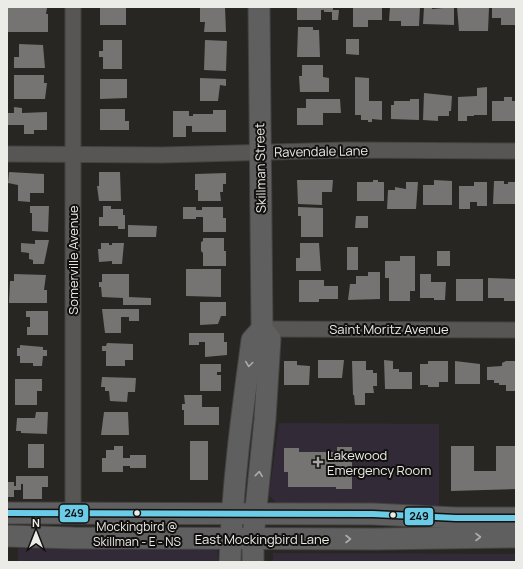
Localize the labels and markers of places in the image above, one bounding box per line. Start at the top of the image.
place label: Lakewood Emergency Room [327,446,431,479]
marker: Lakewood Emergency Room [312,456,324,468]
marker: Mockingbird @ Skillman - E - NS [132,508,142,518]
unlabelled marker [388,510,398,520]
place label: Mockingbird @ Skillman - E - NS [93,518,181,550]

